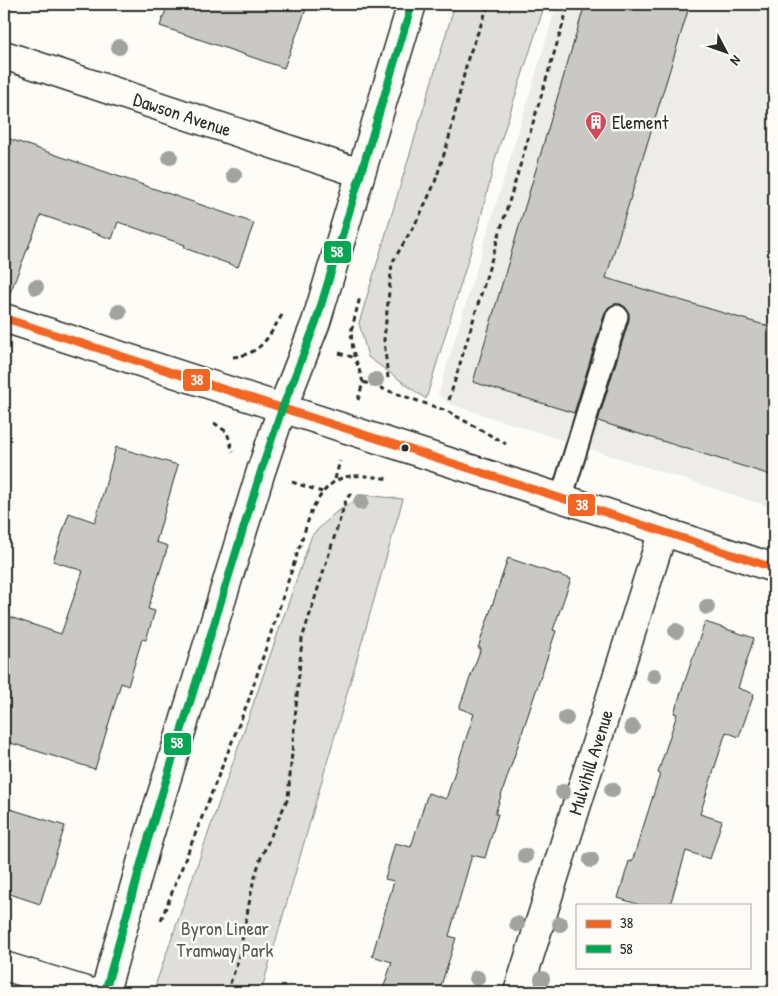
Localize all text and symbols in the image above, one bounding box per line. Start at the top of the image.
north arrow [700,28,750,78]
text: N [726,52,746,70]
street label: Dawson Avenue [130,86,235,143]
place label: Element [612,109,669,135]
building icon: Element [584,110,608,141]
line badge: 58 [323,240,352,264]
text: 58 [331,242,343,261]
line badge: 38 [182,368,211,392]
text: 38 [191,370,203,389]
unlabelled marker [400,443,410,453]
line badge: 38 [567,493,596,517]
text: 38 [576,495,588,514]
street label: Mulvihill Avenue [562,706,619,818]
line badge: 58 [163,732,192,756]
text: 58 [171,733,183,752]
legend [576,904,750,968]
text: 38 [620,912,633,933]
park label: Byron Linear Tramway Park [176,915,274,963]
text: 58 [620,938,633,959]

